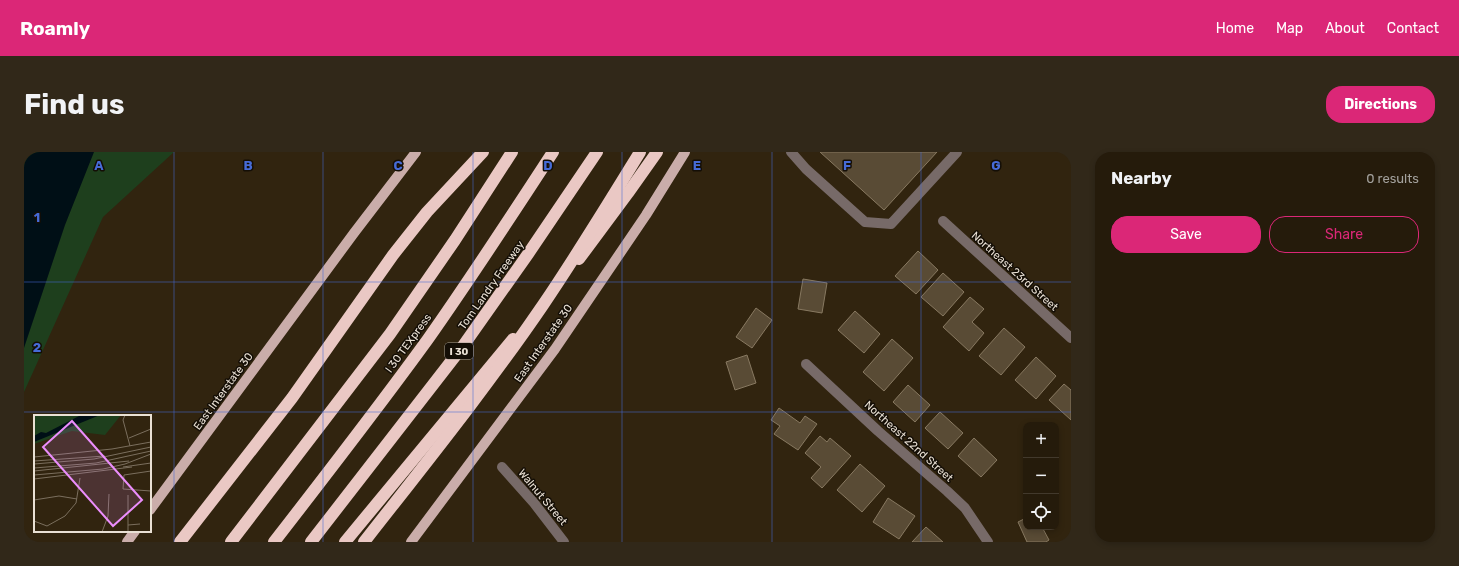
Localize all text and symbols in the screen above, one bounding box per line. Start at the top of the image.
text: Roamly [20,17,90,40]
text: Home [1216,20,1254,37]
text: Map [1276,20,1303,37]
text: About [1325,20,1365,37]
text: Contact [1387,20,1439,37]
button: Directions [1326,86,1435,123]
text: Find us [24,88,124,121]
text: A [94,158,104,173]
text: B [243,158,253,173]
text: C [393,158,403,173]
text: D [543,158,553,173]
text: E [693,158,701,173]
text: F [843,158,851,173]
text: G [991,158,1001,173]
text: Nearby [1111,168,1172,188]
text: 0 results [1366,171,1419,186]
text: 1 [34,210,40,225]
button: Save [1111,216,1261,253]
button: Share [1269,216,1419,253]
street label: Northeast 23rd Street [969,229,1061,314]
street label: Tom Landry Freeway [456,238,527,332]
street label: East Interstate 30 [512,302,575,385]
street label: I 30 TEXpress [383,311,434,375]
text: 2 [33,340,41,355]
road number: I 30 [445,343,473,359]
street label: East Interstate 30 [191,350,256,432]
street label: Northeast 22nd Street [862,398,956,485]
inset map [34,415,151,532]
map controls [1023,422,1059,530]
button: + [1023,422,1059,458]
button: − [1023,458,1059,494]
street label: Walnut Street [515,467,570,529]
button: locate [1023,494,1059,530]

